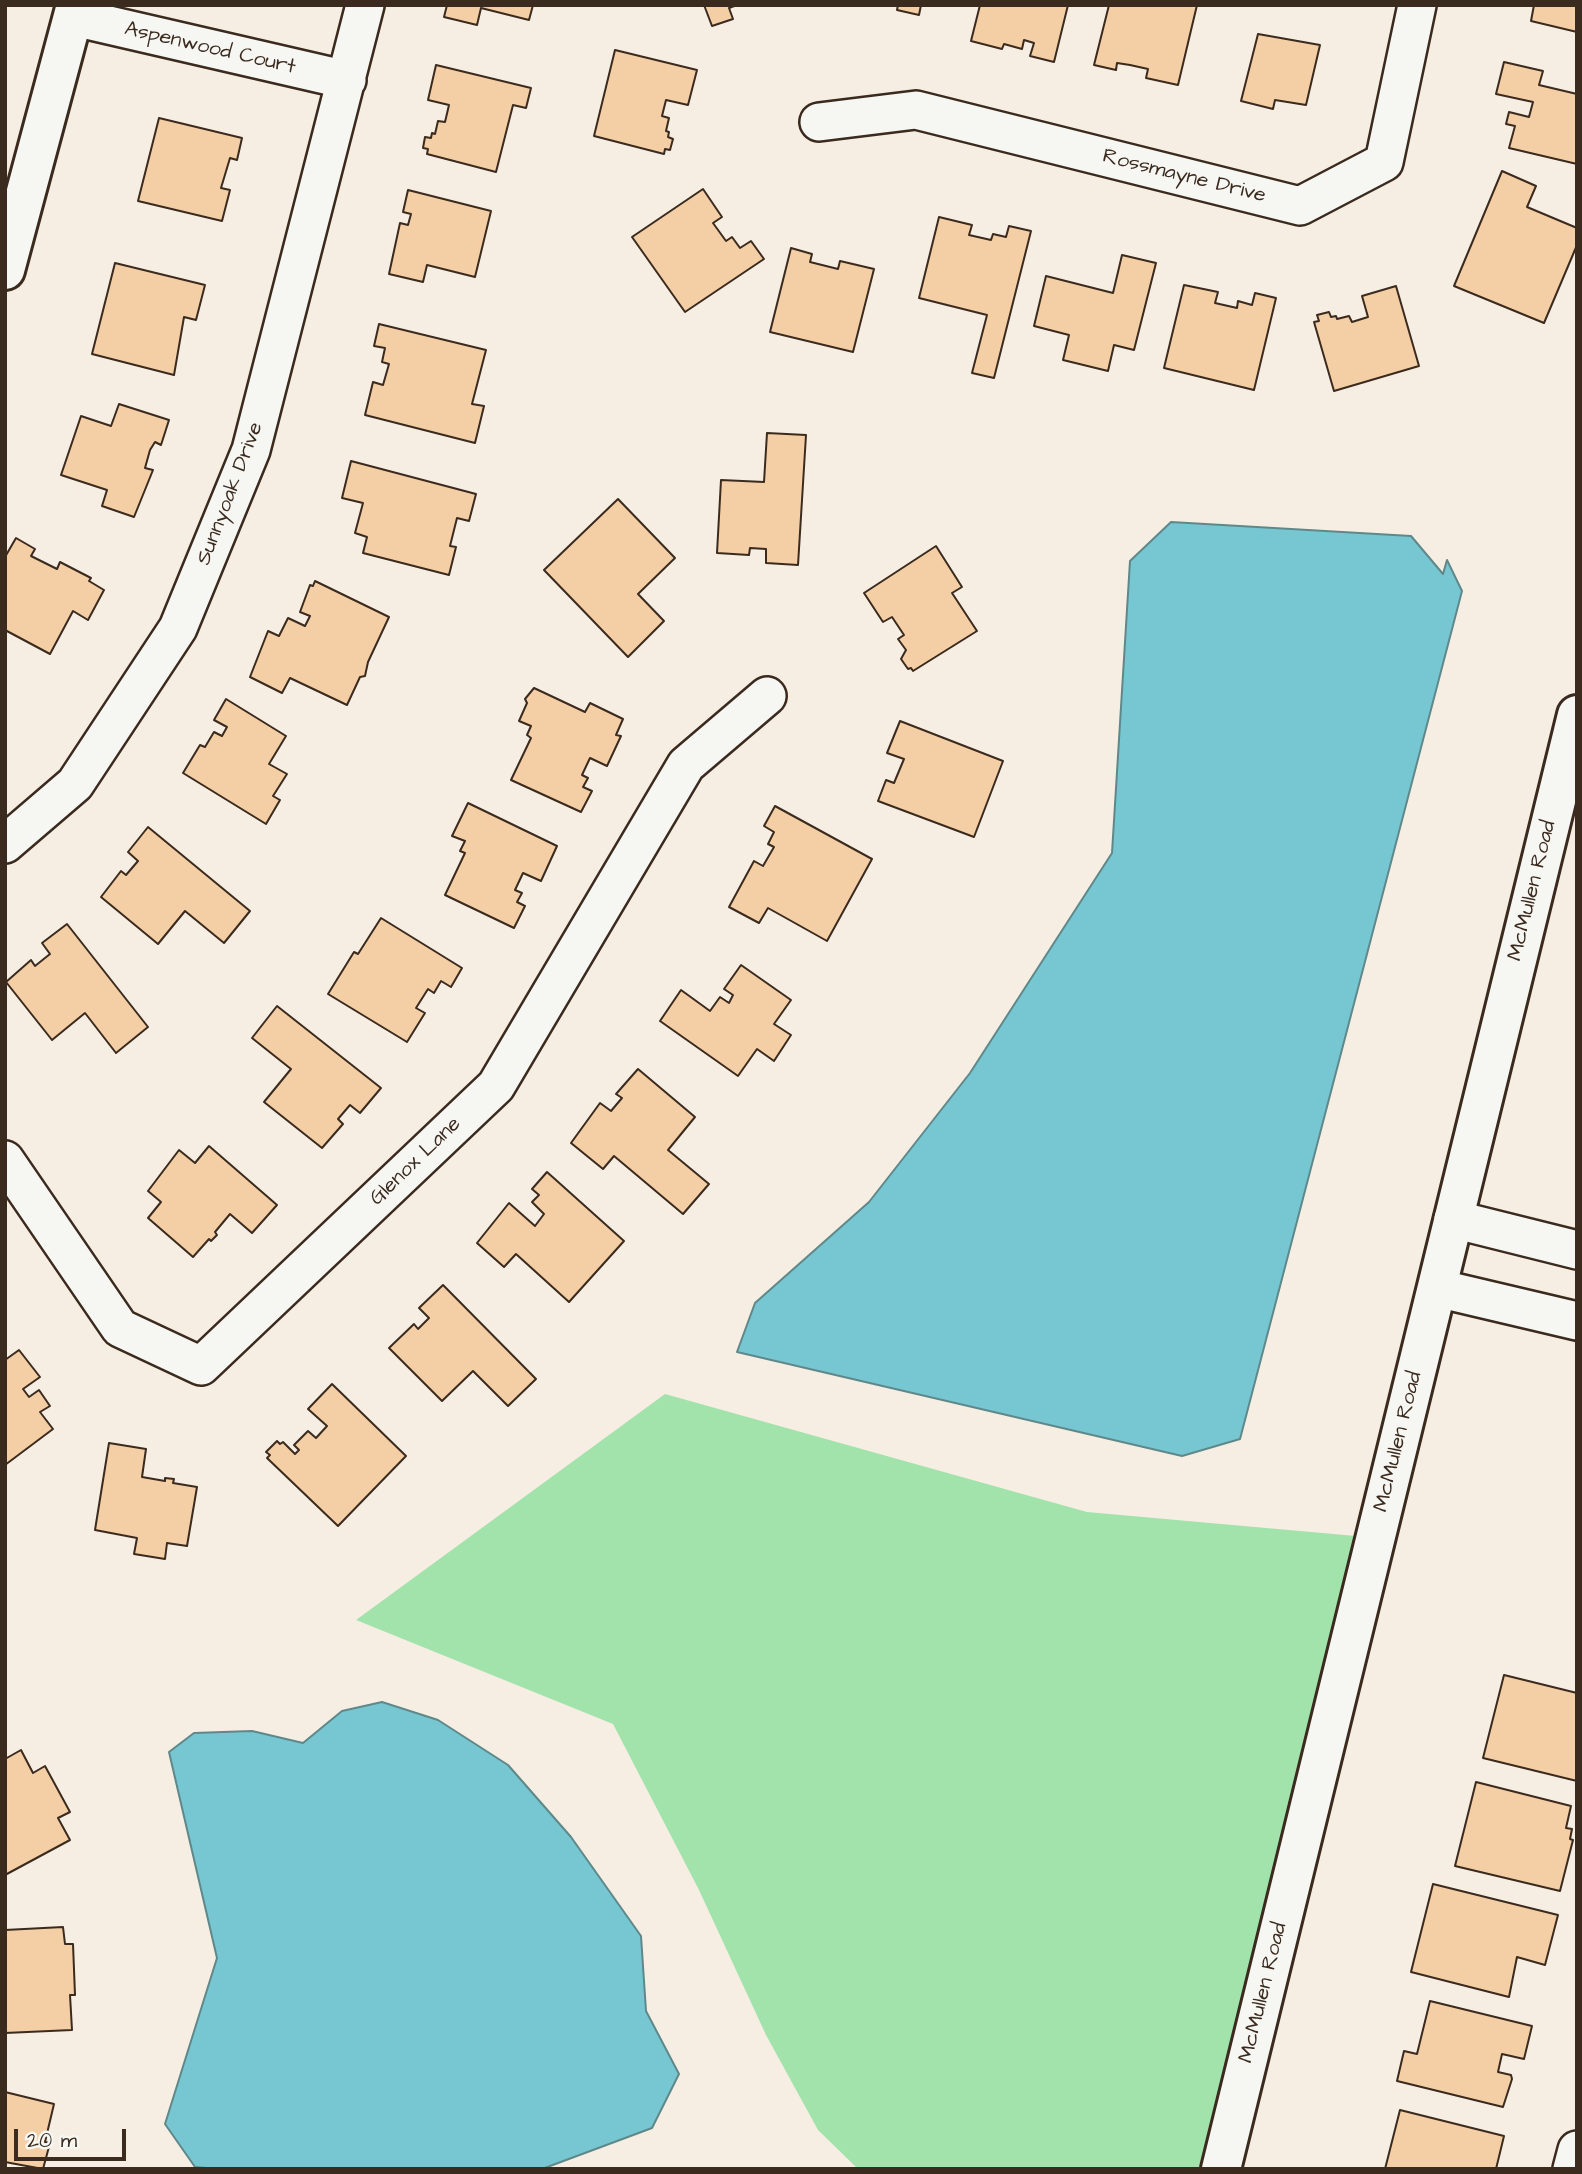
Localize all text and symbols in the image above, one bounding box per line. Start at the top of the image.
street label: Aspenwood Court [122,17,298,81]
street label: Rossmayne Drive [1100,145,1268,209]
street label: Sunnyoak Drive [192,419,270,569]
street label: McMullen Road [1503,818,1563,964]
street label: Glenox Lane [365,1112,467,1212]
street label: McMullen Road [1369,1369,1429,1515]
street label: McMullen Road [1234,1920,1294,2066]
scale bar [18,2114,130,2158]
text: 20 m [27,2126,77,2155]

